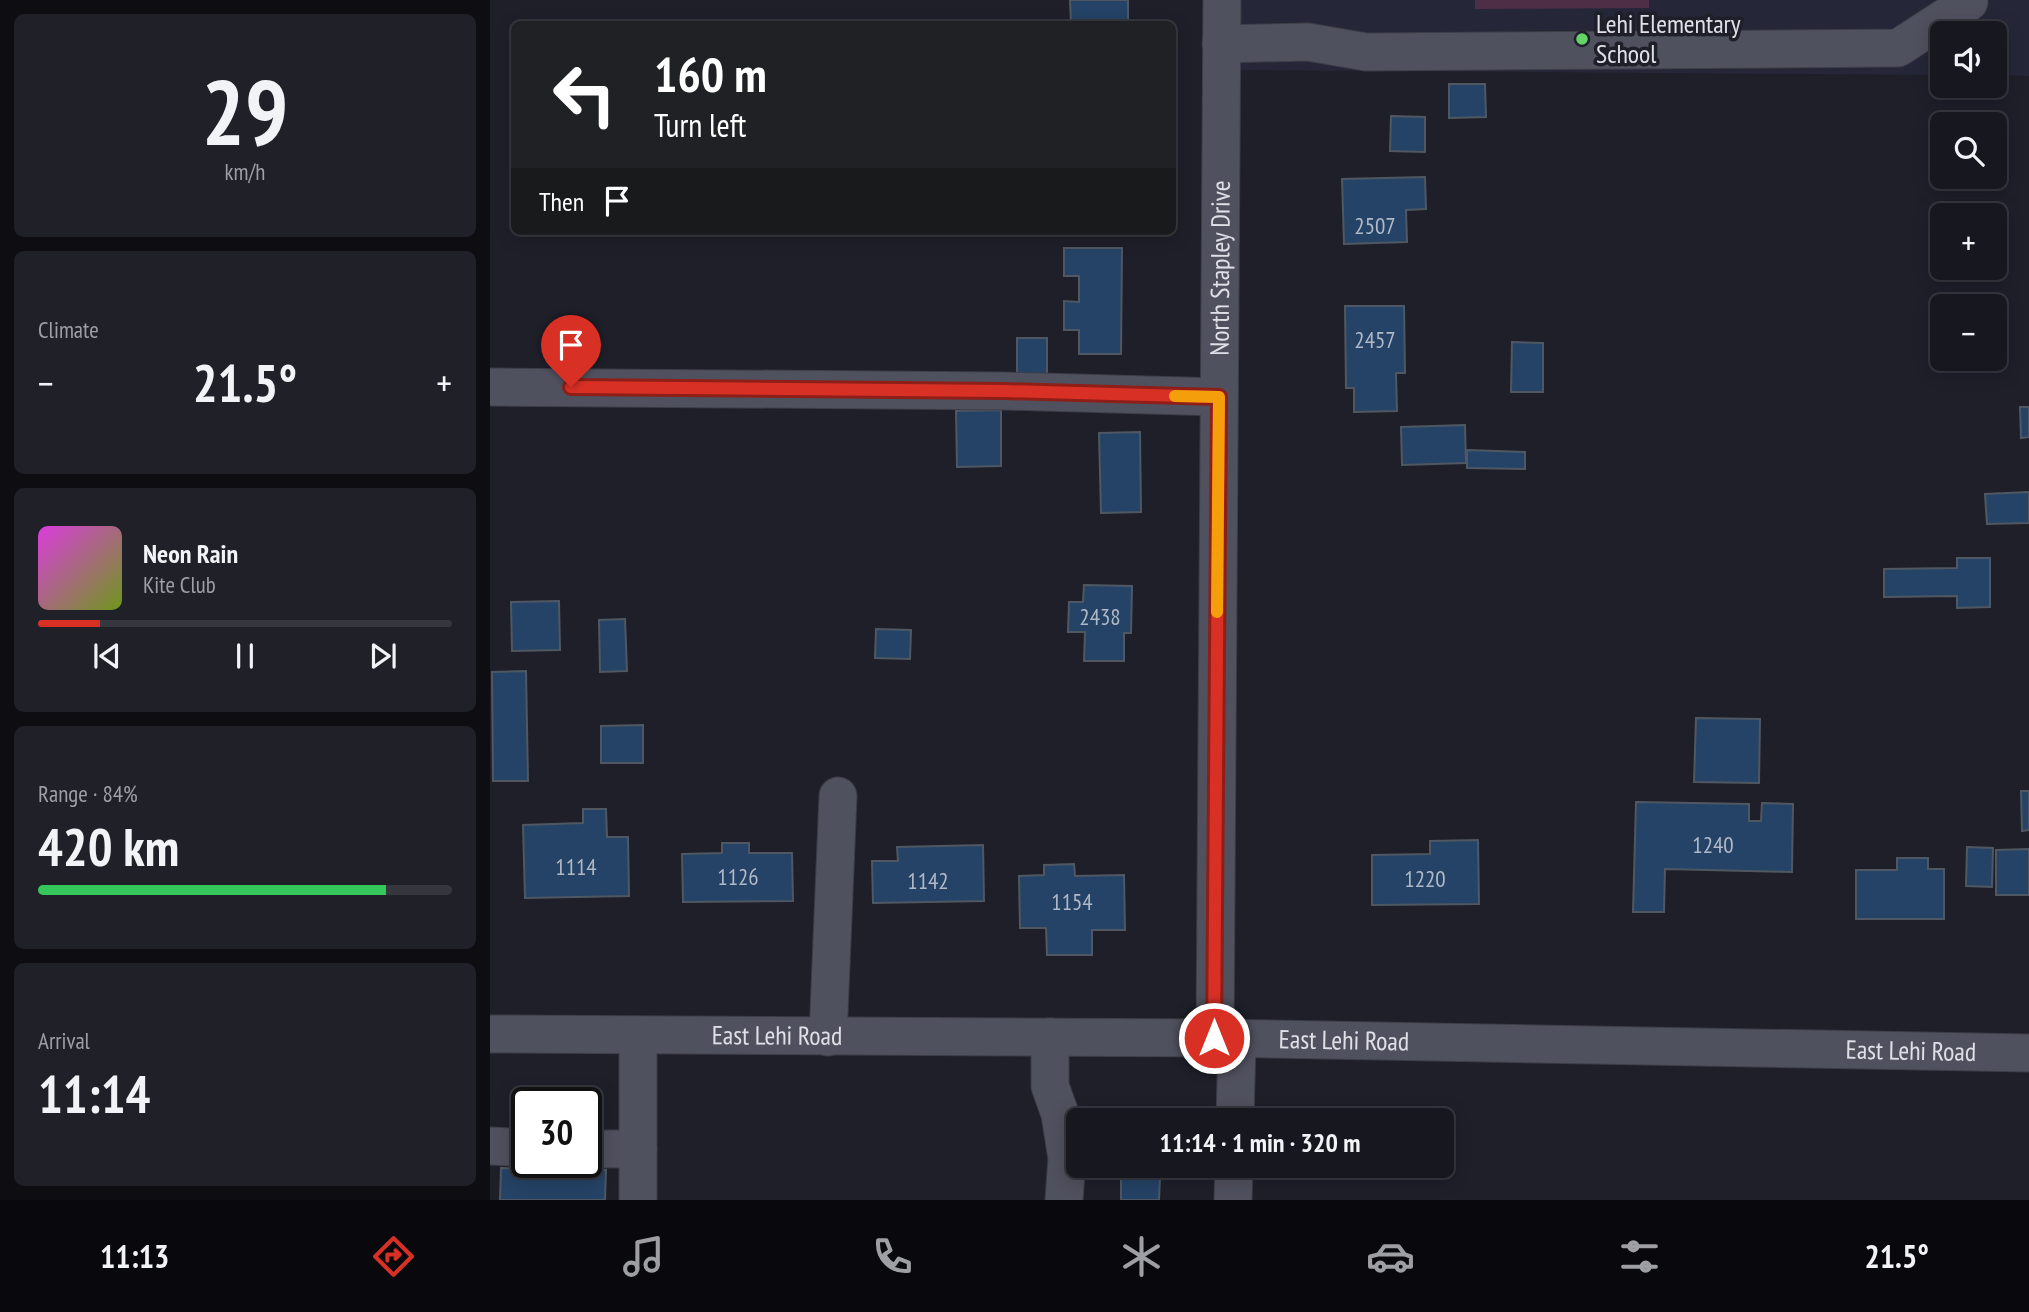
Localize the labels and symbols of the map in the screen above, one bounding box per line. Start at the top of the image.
place label: Lehi Elementary School [1596,7,1741,70]
marker: Lehi Elementary School [1574,31,1590,47]
street label: North Stapley Drive [1203,180,1237,356]
house number: 2507 [1354,211,1396,240]
pin [541,315,601,387]
house number: 2457 [1354,325,1396,354]
house number: 2438 [1079,602,1121,631]
house number: 1240 [1692,830,1734,859]
house number: 1114 [555,852,597,881]
house number: 1126 [717,862,759,891]
house number: 1220 [1404,864,1446,893]
house number: 1142 [907,866,949,895]
house number: 1154 [1051,887,1093,916]
position arrow [1177,1001,1251,1075]
street label: East Lehi Road [712,1018,842,1052]
street label: East Lehi Road [1278,1022,1409,1058]
street label: East Lehi Road [1845,1033,1976,1068]
speed limit sign: 30 [511,1087,602,1178]

